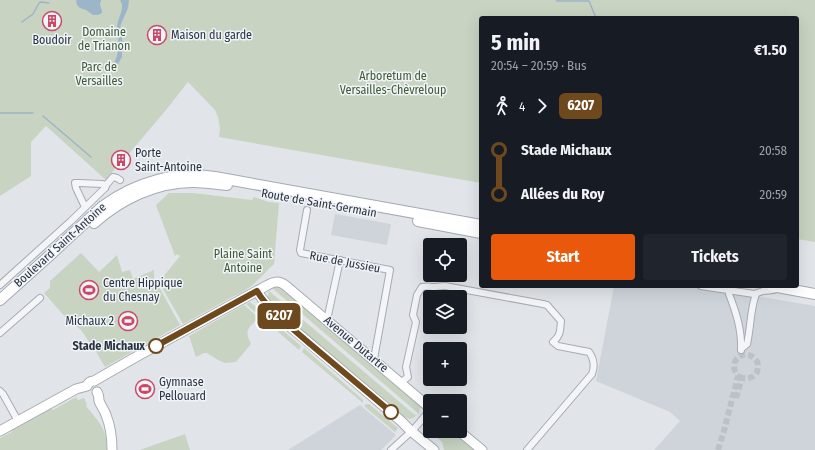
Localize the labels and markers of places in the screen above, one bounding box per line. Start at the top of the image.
building icon: Boudoir [41,10,63,32]
building icon: Maison du garde [146,24,168,46]
place label: Maison du garde [171,28,252,42]
place label: Boudoir [32,33,72,47]
place label: Porte Saint-Antoine [135,146,202,174]
building icon: Porte Saint-Antoine [110,149,132,171]
place label: Centre Hippique du Chesnay [103,276,182,304]
sports icon: Centre Hippique du Chesnay [78,279,100,301]
sports icon: Michaux 2 [117,310,139,332]
place label: Michaux 2 [65,314,114,328]
marker: Stade Michaux [148,338,164,354]
place label: Stade Michaux [72,339,145,353]
place label: Gymnase Pellouard [159,375,206,403]
sports icon: Gymnase Pellouard [134,378,156,400]
unlabelled marker [383,404,399,420]

